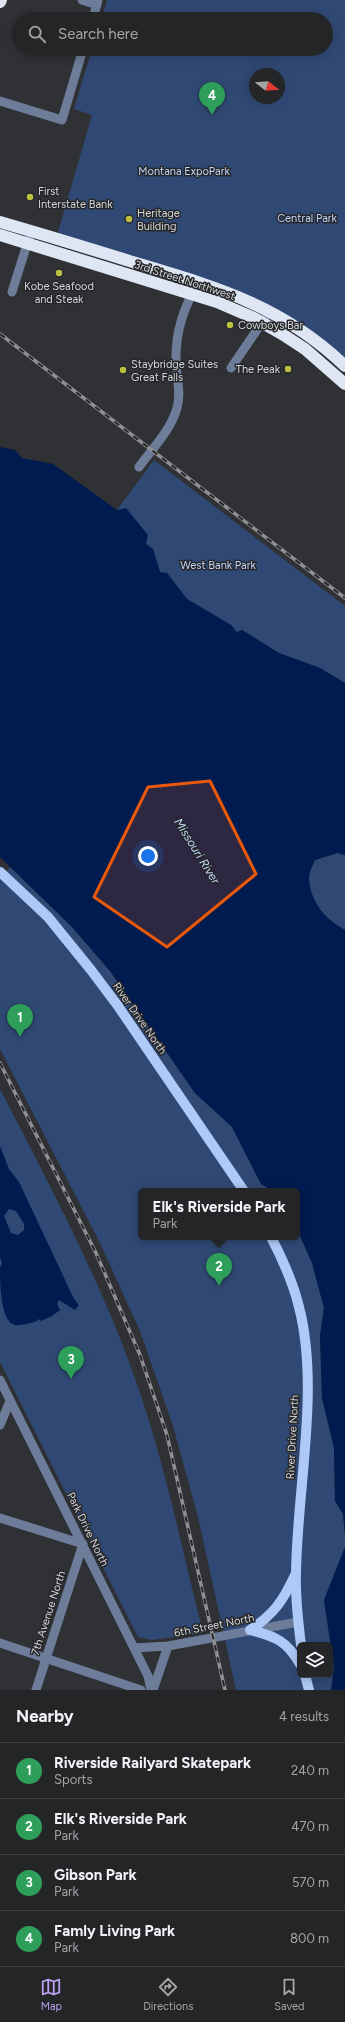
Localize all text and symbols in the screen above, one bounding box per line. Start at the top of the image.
search box [12,12,333,56]
icon: search [26,23,48,45]
text: Search here [58,25,138,43]
north arrow [249,68,285,104]
pin: 4 [199,82,225,115]
park label: Montana ExpoPark [138,165,230,178]
place label: First Interstate Bank [38,185,113,211]
marker: First Interstate Bank [25,192,35,202]
place label: Heritage Building [137,207,180,233]
park label: Central Park [277,212,337,225]
marker: Heritage Building [124,214,134,224]
street label: 3rd Street Northwest [133,258,237,303]
marker: Kobe Seafood and Steak [54,268,64,278]
place label: Kobe Seafood and Steak [24,280,94,306]
place label: Cowboys Bar [238,319,303,332]
marker: Cowboys Bar [225,320,235,330]
place label: Staybridge Suites Great Falls [131,358,218,384]
place label: The Peak [236,363,281,376]
marker: The Peak [283,364,293,374]
marker: Staybridge Suites Great Falls [118,365,128,375]
park label: West Bank Park [180,559,256,572]
water label: Missouri River [171,816,223,887]
your location [138,846,158,866]
street label: River Drive North [110,980,169,1057]
pin: 1 [7,1004,33,1037]
popup [138,1188,300,1240]
text: Elk's Riverside Park [153,1198,285,1216]
text: Park [153,1216,177,1231]
pin: 2 [206,1253,232,1286]
pin: 3 [58,1346,84,1379]
street label: River Drive North [284,1394,301,1480]
street label: Park Drive North [64,1490,111,1568]
street label: 7th Avenue North [29,1569,68,1657]
street label: 6th Street North [173,1611,255,1640]
map controls [297,1642,333,1678]
button: layers [297,1642,333,1678]
text: Nearby [16,1706,74,1726]
text: 4 results [279,1709,329,1724]
text: Riverside Railyard Skatepark [54,1754,251,1772]
text: 1 [26,1763,32,1778]
text: 240 m [291,1763,329,1778]
text: Sports [54,1772,93,1787]
text: Elk's Riverside Park [54,1810,187,1828]
text: 2 [25,1819,33,1834]
text: 470 m [291,1819,329,1834]
text: Park [54,1828,79,1843]
text: Gibson Park [54,1866,136,1884]
text: 3 [25,1875,33,1890]
text: 570 m [292,1875,329,1890]
text: Park [54,1884,79,1899]
text: Famly Living Park [54,1922,175,1940]
text: 4 [25,1931,33,1946]
text: 800 m [290,1931,329,1946]
text: Park [54,1940,79,1955]
tab: Map [40,1976,62,2013]
tab: Directions [143,1976,193,2013]
tab: Saved [274,1976,305,2013]

